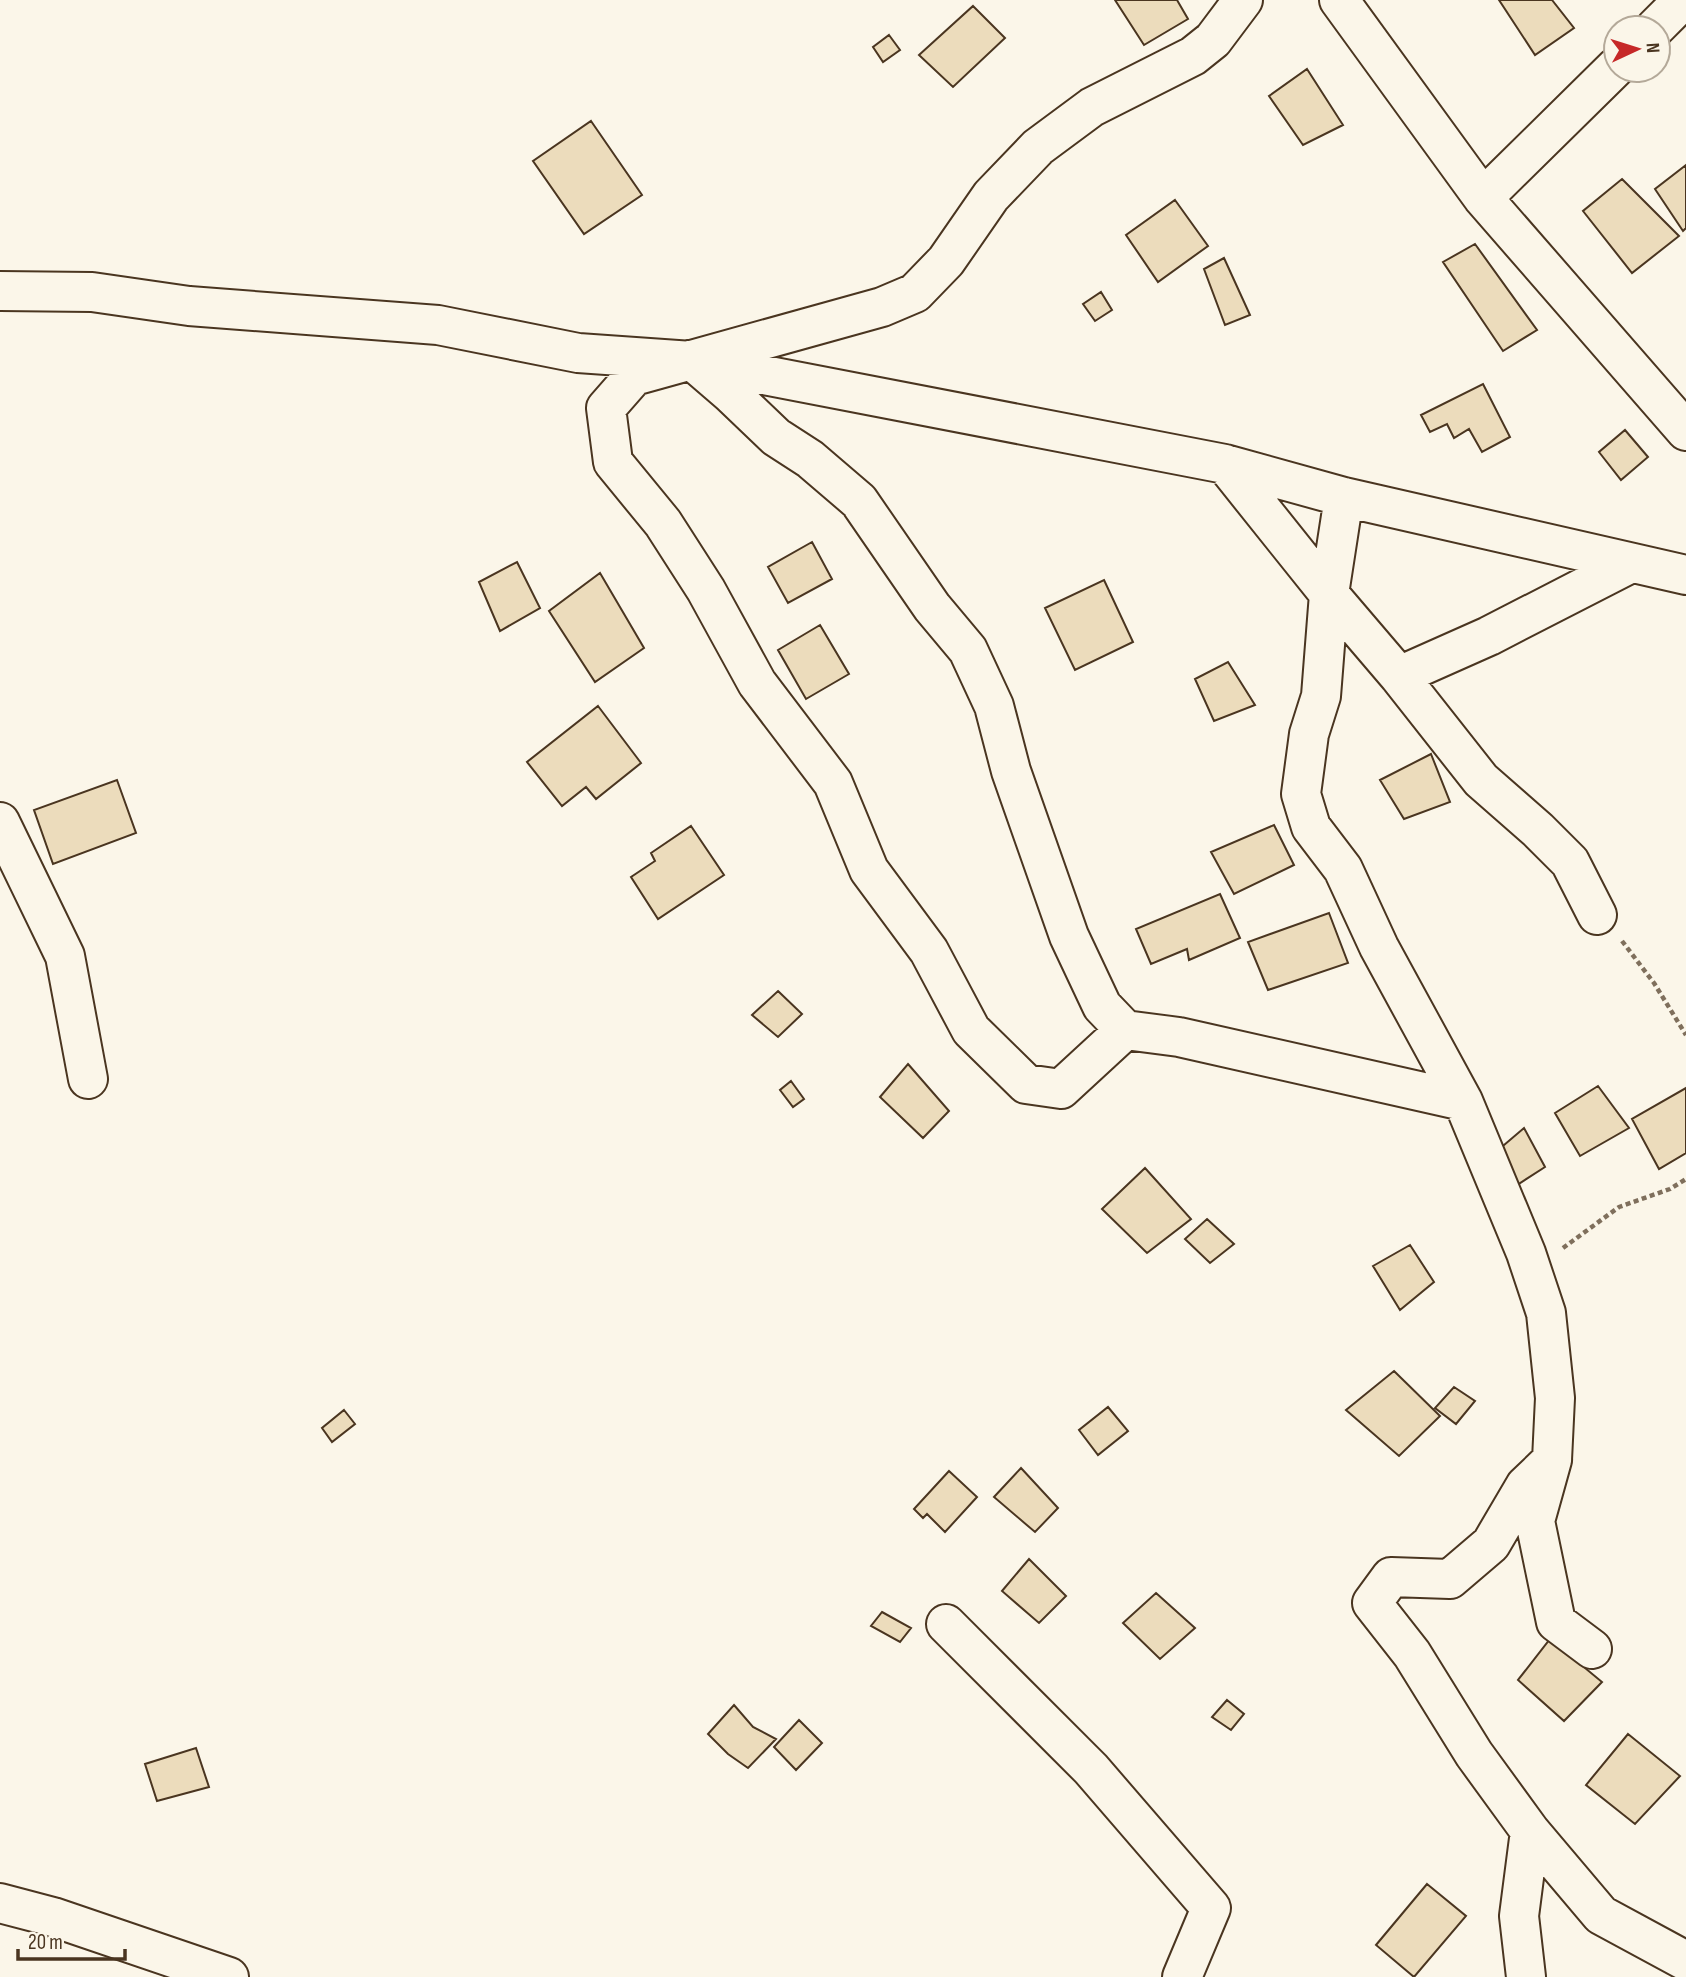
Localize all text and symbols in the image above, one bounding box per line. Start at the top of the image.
north arrow [1602,14,1672,84]
text: N [1641,42,1664,54]
scale bar [18,1918,124,1962]
text: 20 m [28,1930,63,1955]

